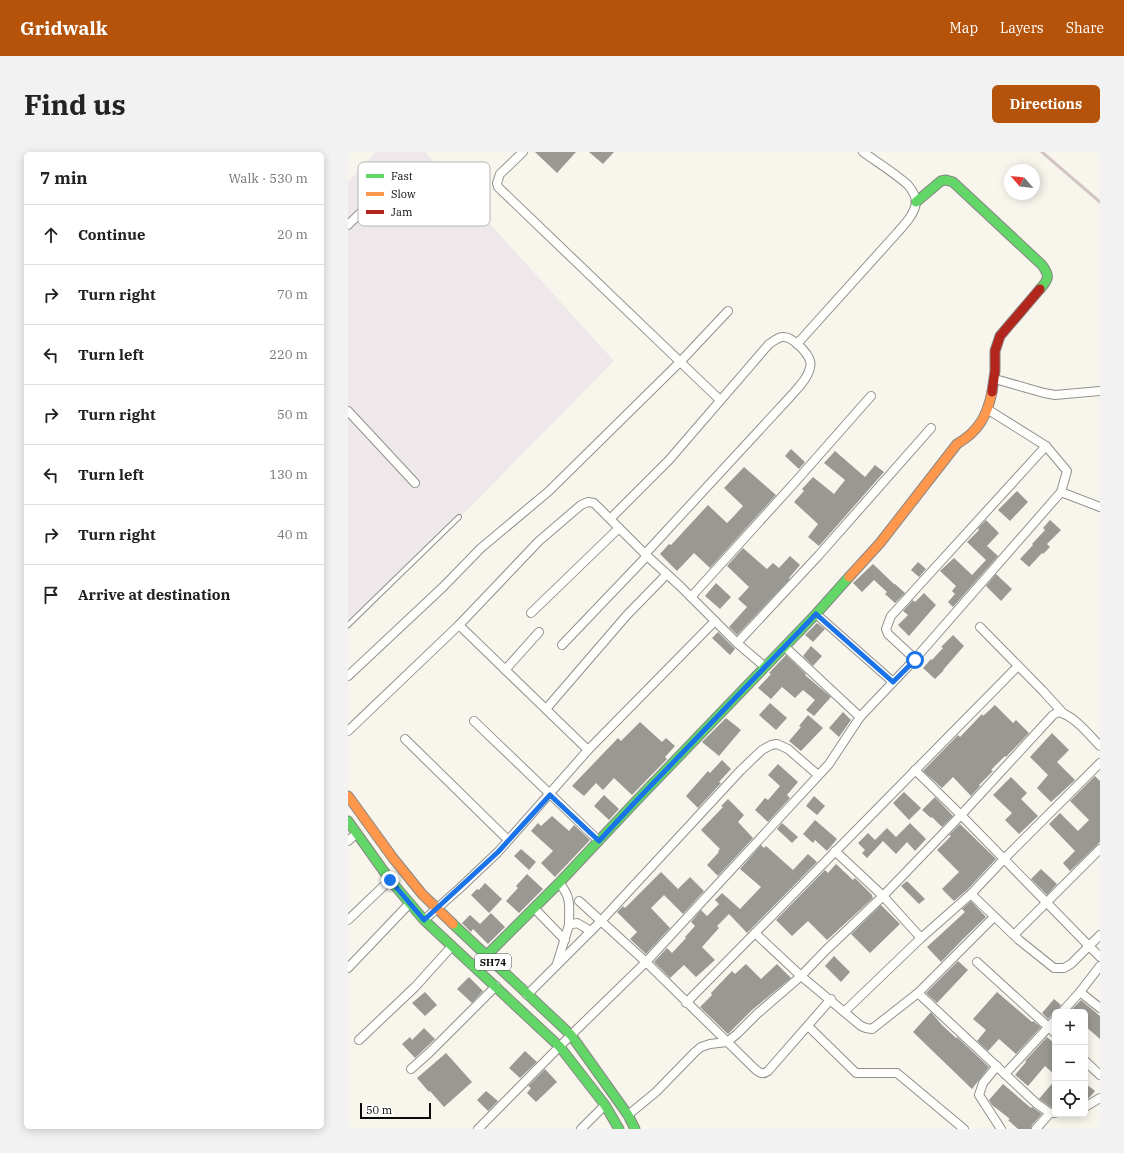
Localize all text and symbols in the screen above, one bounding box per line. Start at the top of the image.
text: Gridwalk [20,16,107,40]
text: Map [950,19,978,37]
text: Layers [1000,19,1044,37]
text: Share [1066,19,1104,37]
button: Directions [992,85,1100,123]
text: Find us [24,86,126,123]
legend [358,162,490,226]
north arrow [1004,164,1040,200]
text: 7 min [40,167,88,189]
text: Fast [391,169,413,183]
text: Walk · 530 m [229,170,308,187]
text: Slow [391,187,416,201]
text: Jam [391,205,413,219]
icon: ahead [40,224,62,246]
text: Continue [78,225,145,244]
text: 20 m [277,226,308,243]
icon: right [40,284,62,306]
text: Turn right [78,285,156,304]
text: 70 m [277,286,308,303]
icon: left [40,344,62,366]
text: Turn left [78,345,144,364]
text: 220 m [269,346,308,363]
icon: right [40,404,62,426]
text: Turn right [78,405,156,424]
text: 50 m [277,406,308,423]
icon: left [40,464,62,486]
text: Turn left [78,465,144,484]
text: 130 m [269,466,308,483]
icon: right [40,524,62,546]
text: Turn right [78,525,156,544]
text: 40 m [277,526,308,543]
icon: arrive [40,584,62,606]
text: Arrive at destination [78,585,230,604]
route start [906,651,924,669]
route end [381,871,399,889]
road number: SH74 [475,954,511,970]
map controls [1052,1009,1088,1117]
button: + [1052,1009,1088,1045]
button: − [1052,1045,1088,1081]
button: locate [1052,1081,1088,1117]
scale bar [360,1101,431,1120]
text: 50 m [366,1103,392,1117]

